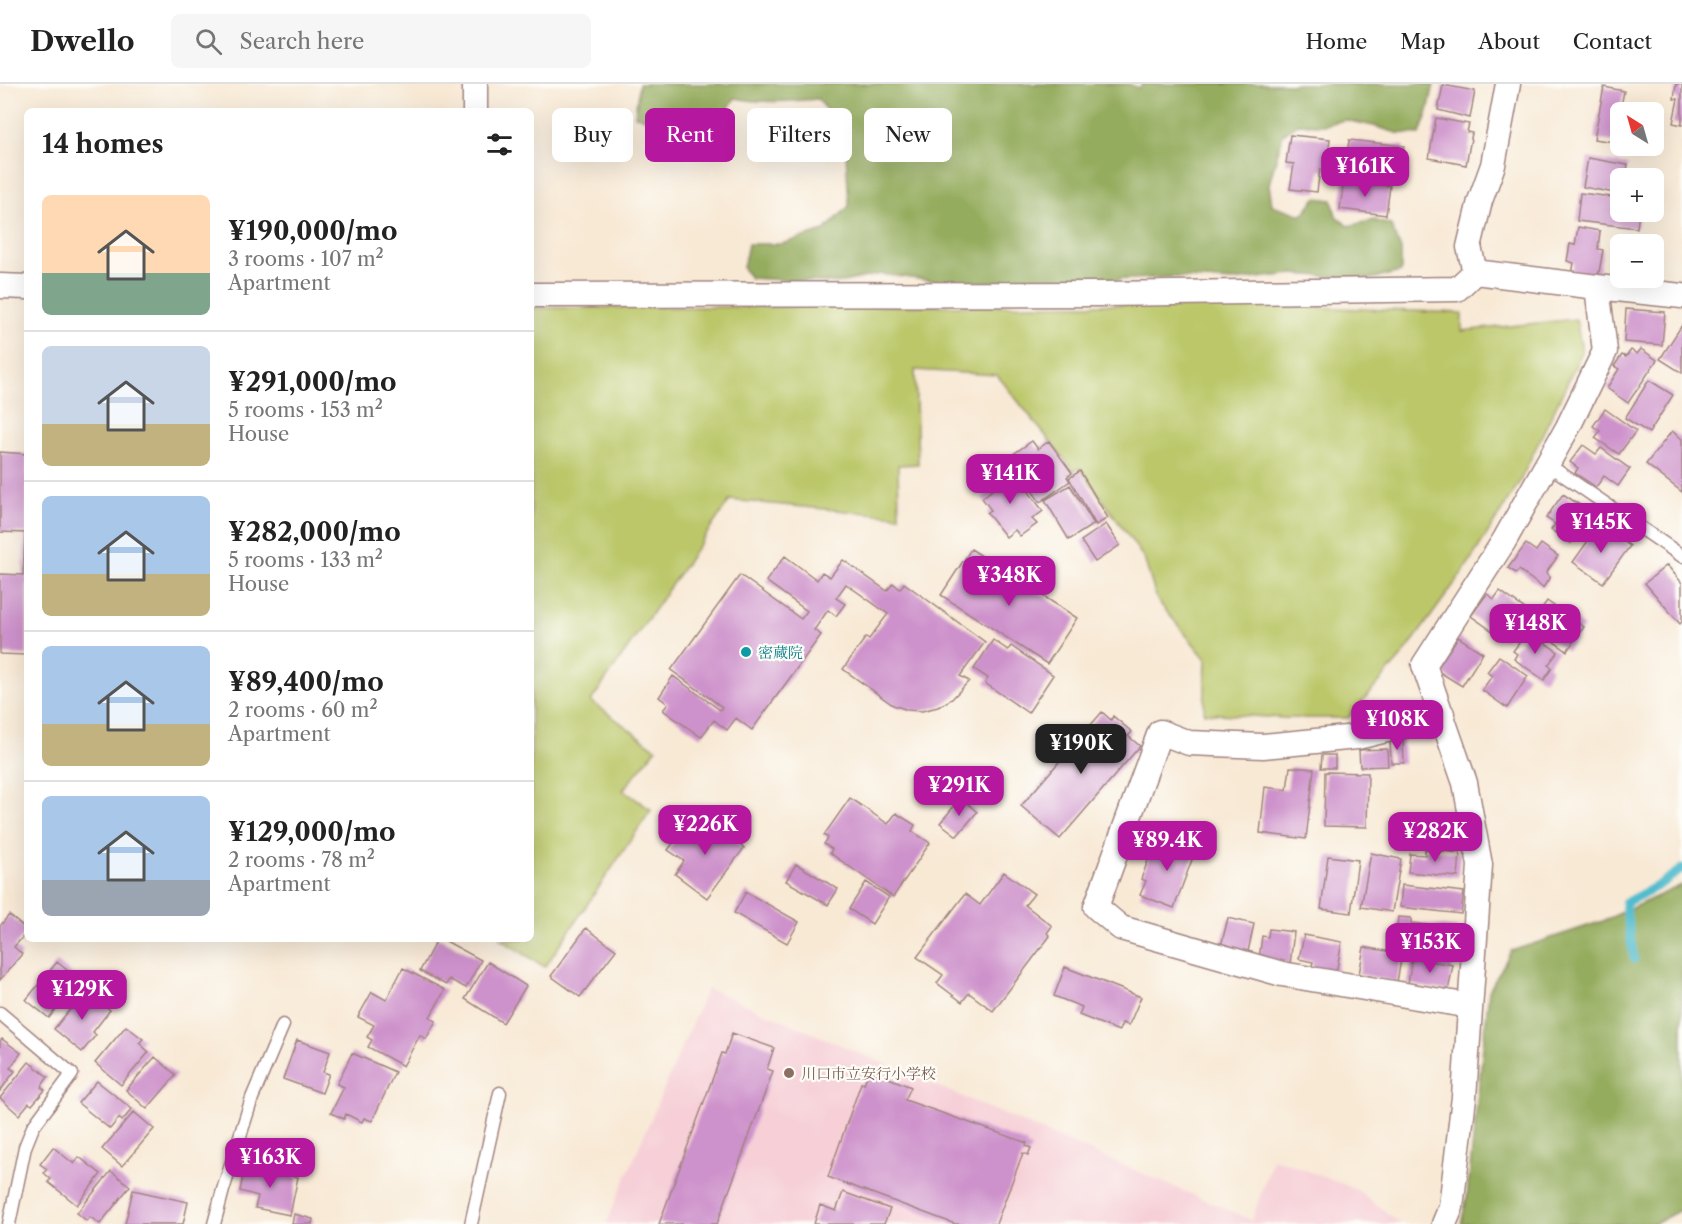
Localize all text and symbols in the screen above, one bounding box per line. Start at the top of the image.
search box [171,14,591,68]
text: Dwello [30,24,135,58]
icon: search [192,25,225,58]
text: Search here [240,28,364,55]
text: Home [1306,29,1367,54]
text: Map [1400,29,1445,54]
text: About [1478,29,1540,54]
text: Contact [1573,29,1652,54]
north arrow [1610,102,1664,156]
map controls [1610,102,1664,288]
chip: Buy [552,108,633,162]
chip: Rent [645,108,735,162]
chip: Filters [747,108,852,162]
chip: New [864,108,952,162]
text: 14 homes [42,128,164,160]
icon: filters [483,128,516,161]
pin: ¥161K [1323,147,1407,198]
text: ¥161K [1335,154,1395,178]
button: + [1610,168,1664,222]
text: ¥190,000/mo [228,215,398,247]
icon: home [90,219,162,291]
button: − [1610,234,1664,288]
text: 3 rooms · 107 m² [228,247,384,271]
text: Apartment [228,271,331,295]
text: ¥291,000/mo [228,366,397,398]
icon: home [90,370,162,442]
text: 5 rooms · 153 m² [228,398,383,422]
text: House [228,422,289,446]
pin: ¥141K [968,454,1052,505]
text: ¥141K [980,461,1040,485]
pin: ¥145K [1559,503,1643,554]
text: ¥145K [1570,510,1632,534]
text: ¥282,000/mo [228,516,401,548]
icon: home [90,520,162,592]
text: 5 rooms · 133 m² [228,548,383,572]
pin: ¥348K [967,556,1051,607]
text: ¥348K [976,563,1042,587]
text: House [228,572,289,596]
pin: ¥148K [1493,604,1577,655]
text: ¥148K [1504,611,1566,635]
place label: 密蔵院 [758,643,803,662]
marker: 密蔵院 [739,645,753,659]
text: ¥89,400/mo [228,666,384,698]
icon: home [90,670,162,742]
text: 2 rooms · 60 m² [228,698,378,722]
pin: ¥108K [1355,700,1439,751]
text: ¥108K [1365,707,1429,731]
text: Apartment [228,722,331,746]
pin: ¥190K [1039,724,1123,775]
text: ¥190K [1049,731,1113,755]
pin: ¥291K [917,766,1001,817]
text: ¥291K [928,773,990,797]
pin: ¥226K [663,805,747,856]
text: ¥226K [672,812,738,836]
pin: ¥282K [1393,812,1477,863]
text: ¥129,000/mo [228,816,396,848]
text: ¥282K [1402,819,1468,843]
icon: home [90,820,162,892]
pin: ¥89.4K [1118,821,1216,872]
text: ¥89.4K [1132,828,1202,852]
text: 2 rooms · 78 m² [228,848,375,872]
text: Apartment [228,872,331,896]
pin: ¥153K [1388,923,1472,974]
text: ¥153K [1399,930,1461,954]
pin: ¥129K [40,970,124,1021]
text: ¥129K [51,977,113,1001]
place label: 川口市立安行小学校 [801,1064,936,1083]
marker: 川口市立安行小学校 [782,1066,796,1080]
pin: ¥163K [228,1138,312,1189]
text: ¥163K [239,1145,301,1169]

